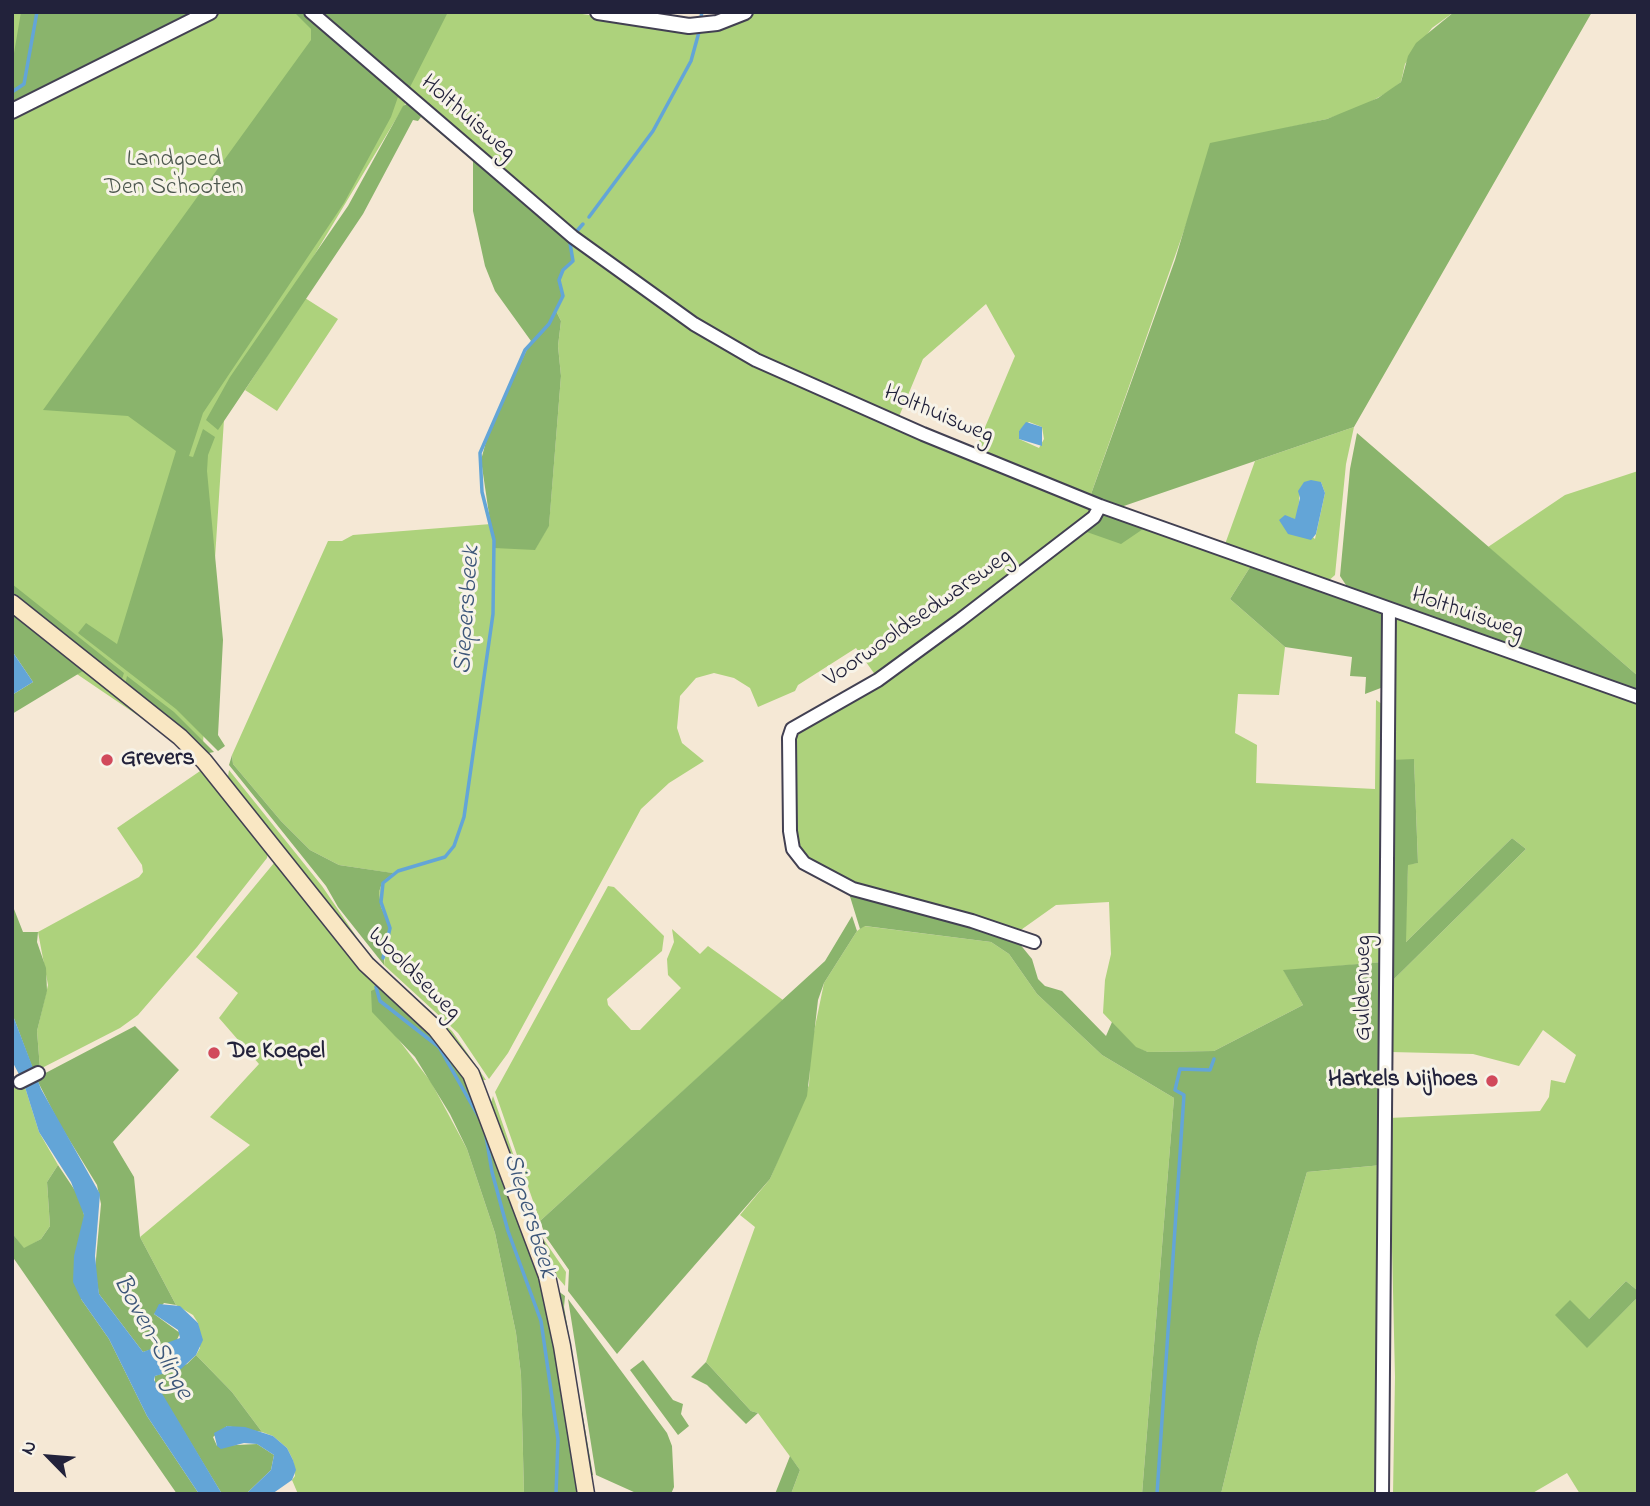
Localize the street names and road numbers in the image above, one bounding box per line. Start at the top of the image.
street label: Holthuisweg [414,70,520,168]
street label: Holthuisweg [879,380,997,452]
street label: Voorwooldsedwarsweg [819,543,1019,695]
street label: Holthuisweg [1407,582,1527,648]
street label: Wooldseweg [360,922,466,1028]
street label: Guldenweg [1351,935,1379,1041]

